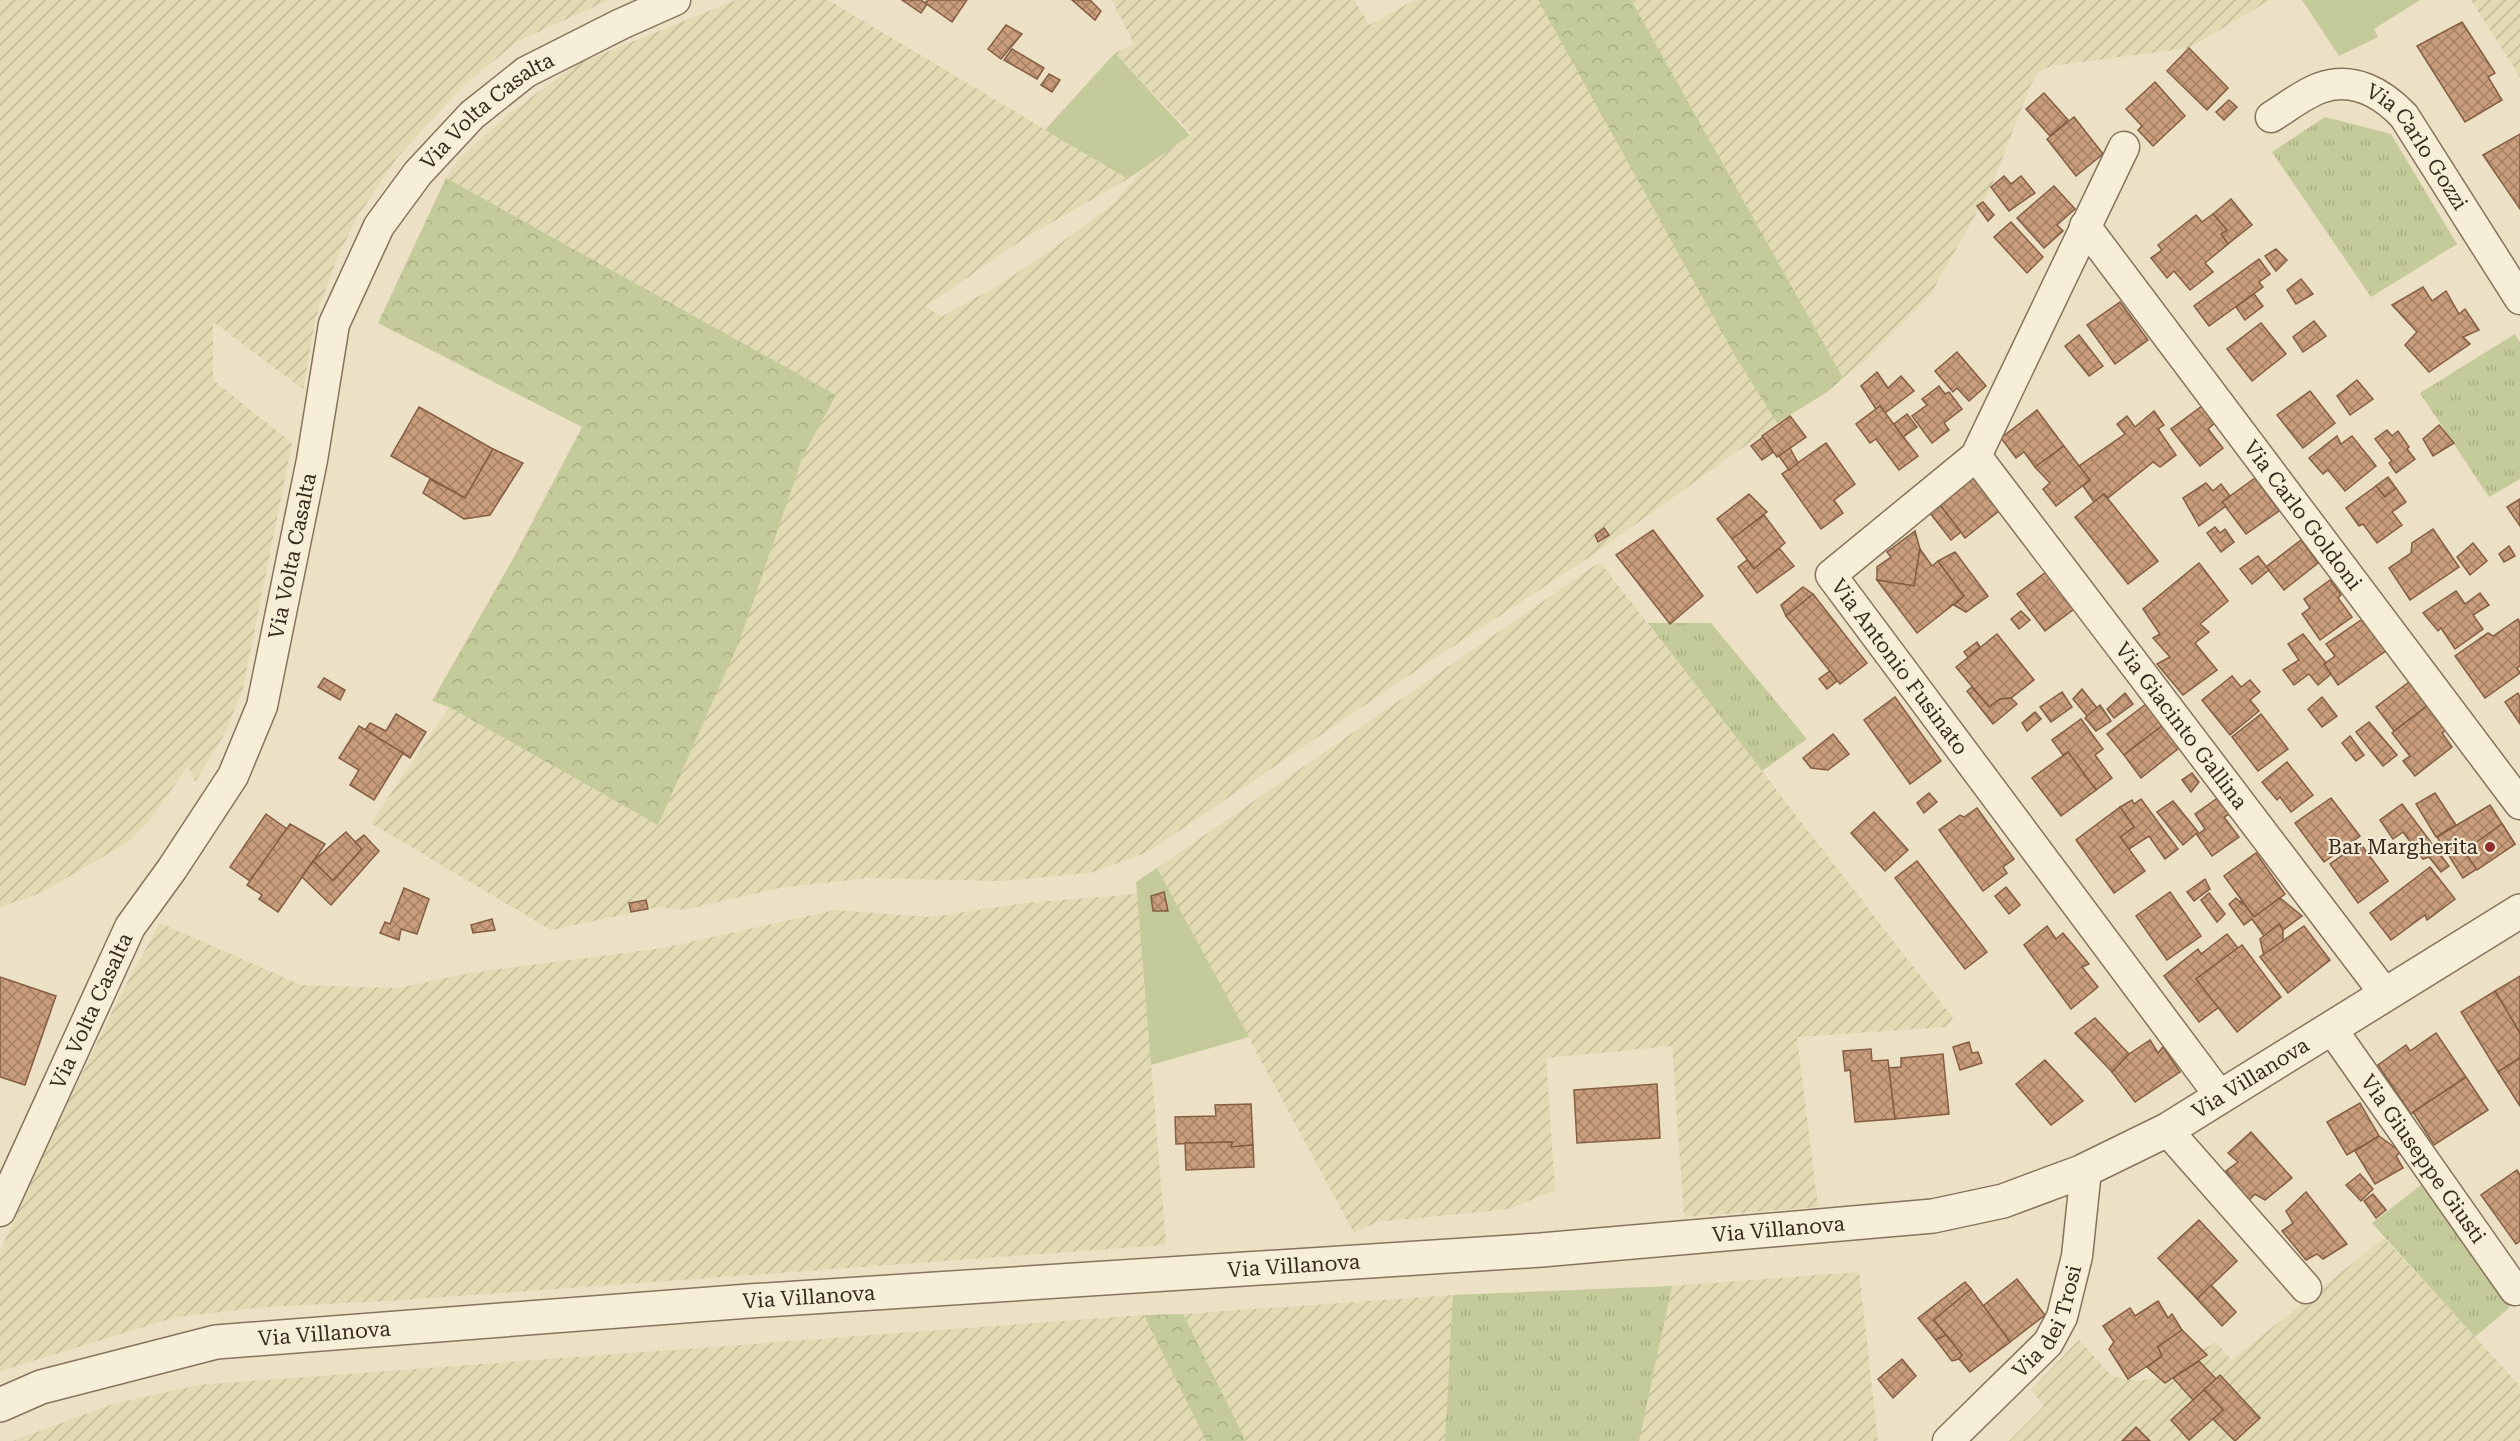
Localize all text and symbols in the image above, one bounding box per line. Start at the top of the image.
street label: Via Volta Casalta [415,48,559,174]
street label: Via Carlo Gozzi [2362,79,2473,215]
street label: Via Carlo Goldoni [2239,436,2367,595]
street label: Via Volta Casalta [264,470,321,641]
street label: Via Antonio Fusinato [1826,574,1973,760]
street label: Via Giacinto Gallina [2110,638,2253,814]
place label: Bar Margherita [2328,835,2479,859]
marker: Bar Margherita [2483,840,2497,854]
street label: Via Volta Casalta [46,929,138,1093]
street label: Via Villanova [2188,1033,2314,1123]
street label: Via Giuseppe Giusti [2356,1070,2491,1248]
street label: Via Villanova [1711,1212,1846,1247]
street label: Via Villanova [1227,1250,1362,1282]
street label: Via dei Trosi [2008,1262,2086,1383]
street label: Via Villanova [742,1281,877,1313]
street label: Via Villanova [257,1317,392,1351]

